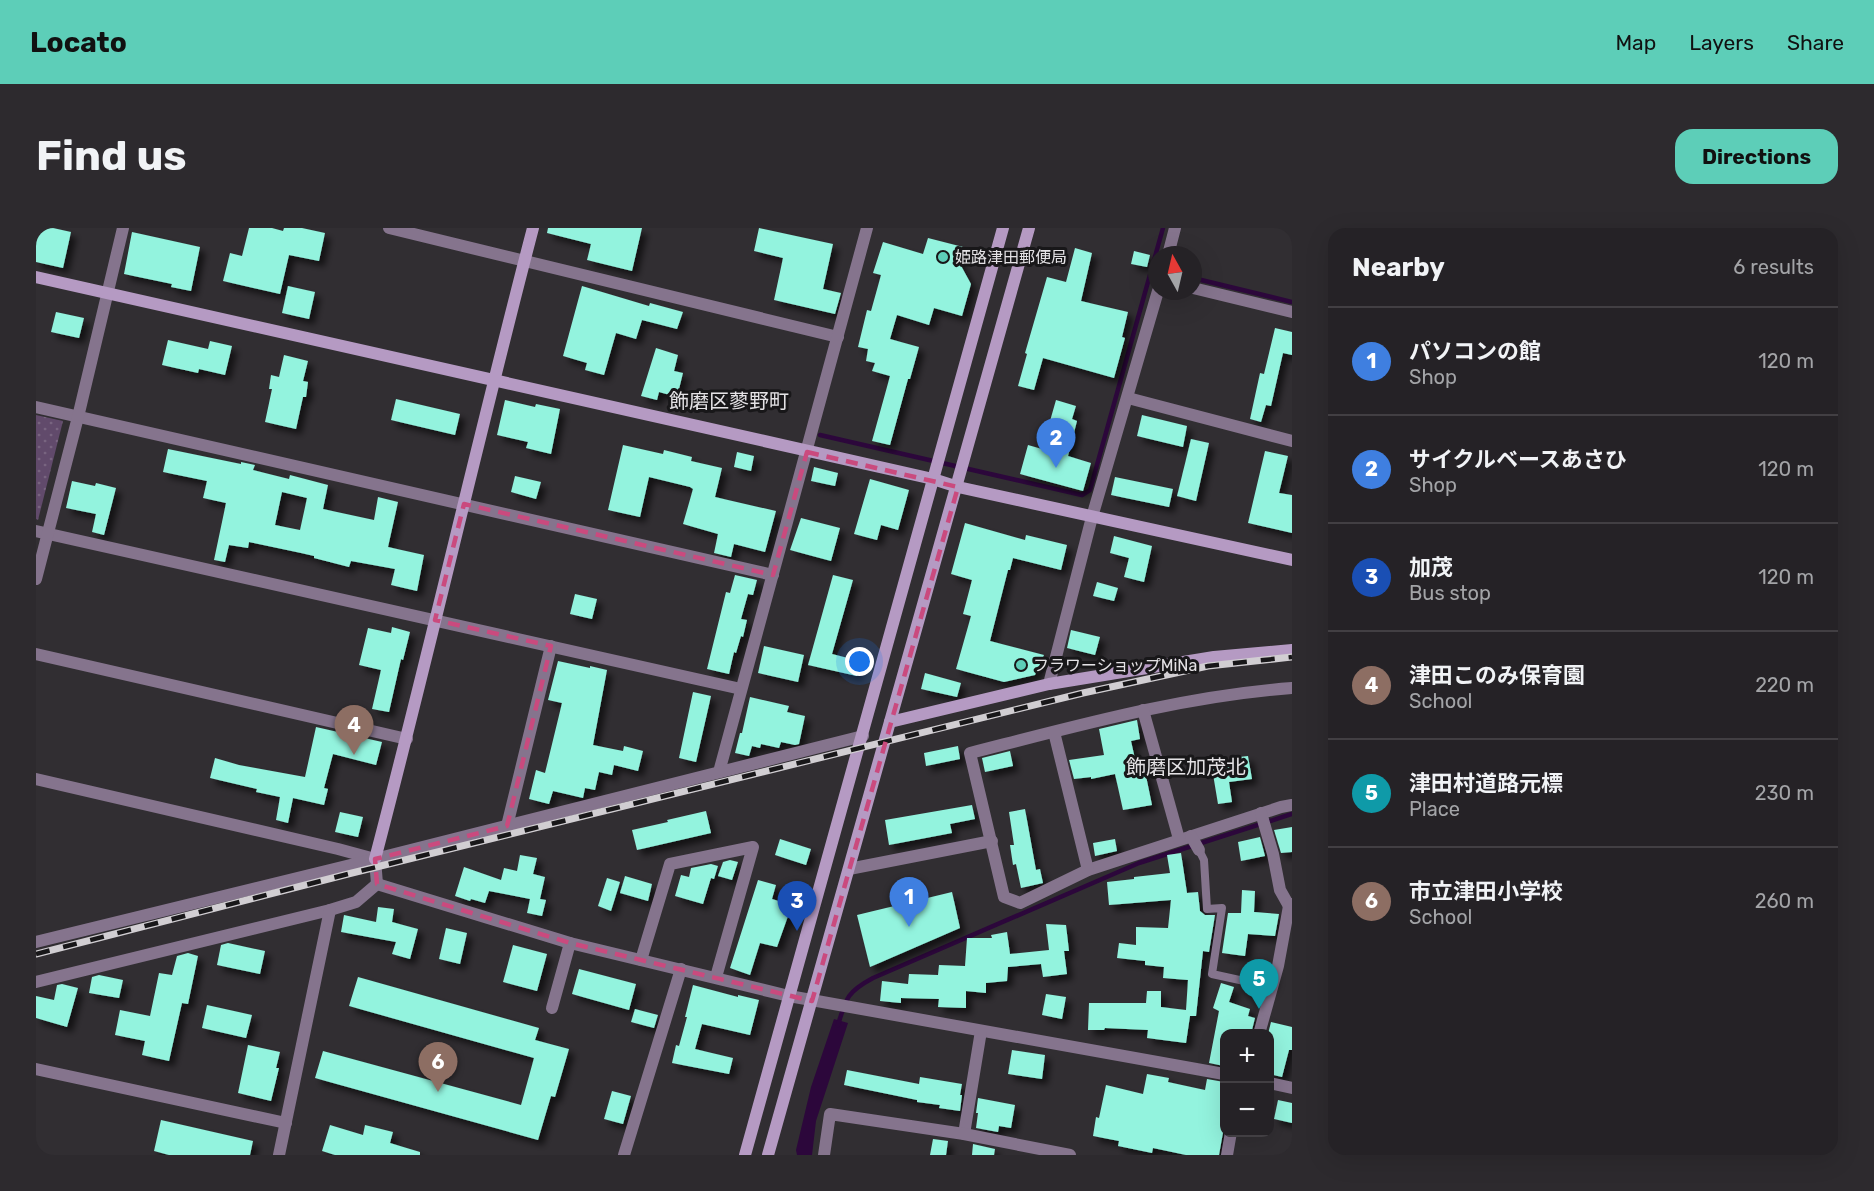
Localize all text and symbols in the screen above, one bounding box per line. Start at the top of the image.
text: Locato [30,26,127,59]
text: Map [1615,30,1656,55]
text: Layers [1689,30,1754,55]
text: Share [1787,30,1844,55]
button: Directions [1675,129,1838,184]
text: Find us [36,131,187,181]
north arrow [1148,246,1202,300]
place label: 姫路津田郵便局 [955,248,1067,267]
marker: 姫路津田郵便局 [936,250,950,264]
text: Nearby [1352,252,1445,283]
text: 6 results [1733,255,1814,279]
text: パソコンの館 [1409,338,1541,365]
text: 1 [1367,349,1376,373]
text: 120 m [1758,349,1814,373]
text: Shop [1409,365,1457,389]
district label: 飾磨区蓼野町 [669,389,789,413]
pin: 2 [1036,418,1076,468]
text: サイクルベースあさひ [1409,446,1627,473]
text: 2 [1365,457,1378,481]
text: 120 m [1758,457,1814,481]
text: Shop [1409,473,1457,497]
text: 加茂 [1409,554,1453,581]
text: 3 [1365,565,1378,589]
text: 120 m [1758,565,1814,589]
text: Bus stop [1409,581,1491,605]
your location [845,647,874,676]
place label: フラワーショップMiNa [1033,656,1197,675]
marker: フラワーショップMiNa [1014,658,1028,672]
text: 津田このみ保育園 [1409,662,1585,689]
text: 4 [1365,673,1378,697]
text: 220 m [1755,673,1814,697]
text: School [1409,689,1472,713]
pin: 4 [334,706,374,755]
district label: 飾磨区加茂北 [1126,755,1246,779]
text: 津田村道路元標 [1409,770,1563,797]
text: 5 [1365,781,1378,805]
text: 230 m [1755,781,1814,805]
text: Place [1409,797,1460,821]
pin: 1 [890,878,928,927]
text: 市立津田小学校 [1409,878,1563,905]
pin: 3 [778,882,816,931]
text: 6 [1365,889,1378,913]
text: 260 m [1755,889,1814,913]
text: School [1409,905,1472,929]
pin: 5 [1240,960,1278,1009]
map controls [1220,1029,1274,1137]
button: + [1220,1029,1274,1083]
pin: 6 [418,1042,458,1092]
button: − [1220,1083,1274,1137]

